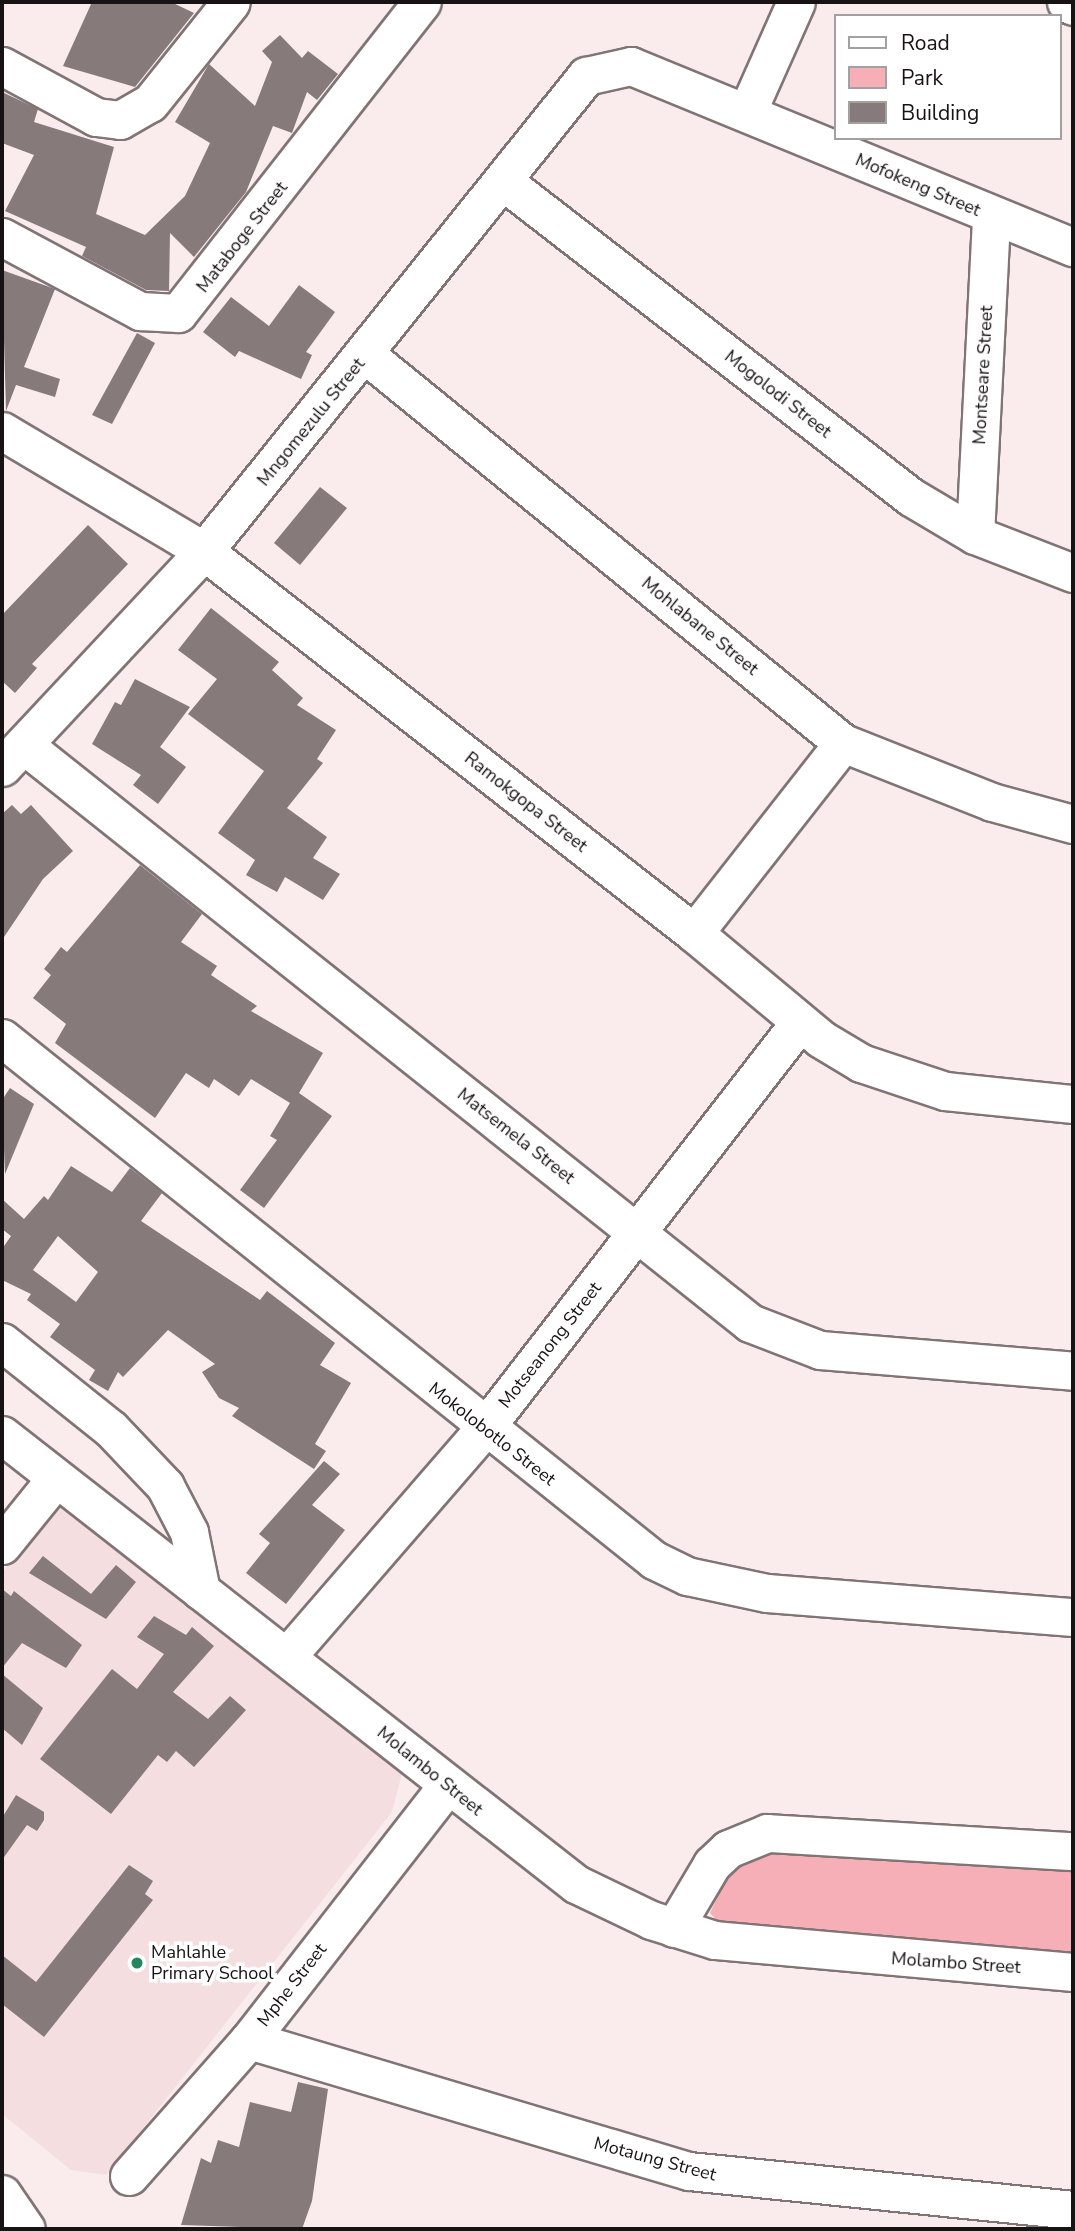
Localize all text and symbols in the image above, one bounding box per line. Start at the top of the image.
legend [834,14,1061,140]
text: Road [901,29,950,57]
text: Park [901,64,943,92]
text: Building [901,99,979,127]
street label: Mofokeng Street [852,149,984,221]
street label: Mataboge Street [192,177,292,297]
street label: Montseare Street [969,305,997,445]
street label: Mogolodi Street [720,346,836,442]
street label: Mngomezulu Street [253,354,369,490]
street label: Mohlabane Street [637,572,763,680]
street label: Ramokgopa Street [460,747,592,857]
street label: Matsemela Street [453,1083,579,1189]
street label: Motseanong Street [494,1278,606,1412]
street label: Mokolobotlo Street [424,1378,560,1490]
street label: Molambo Street [373,1722,487,1820]
street label: Mphe Street [253,1939,331,2031]
place label: Mahlahle Primary School [151,1942,274,1984]
street label: Molambo Street [890,1948,1022,1978]
marker: Mahlahle Primary School [129,1955,145,1971]
street label: Motaung Street [591,2132,719,2186]

